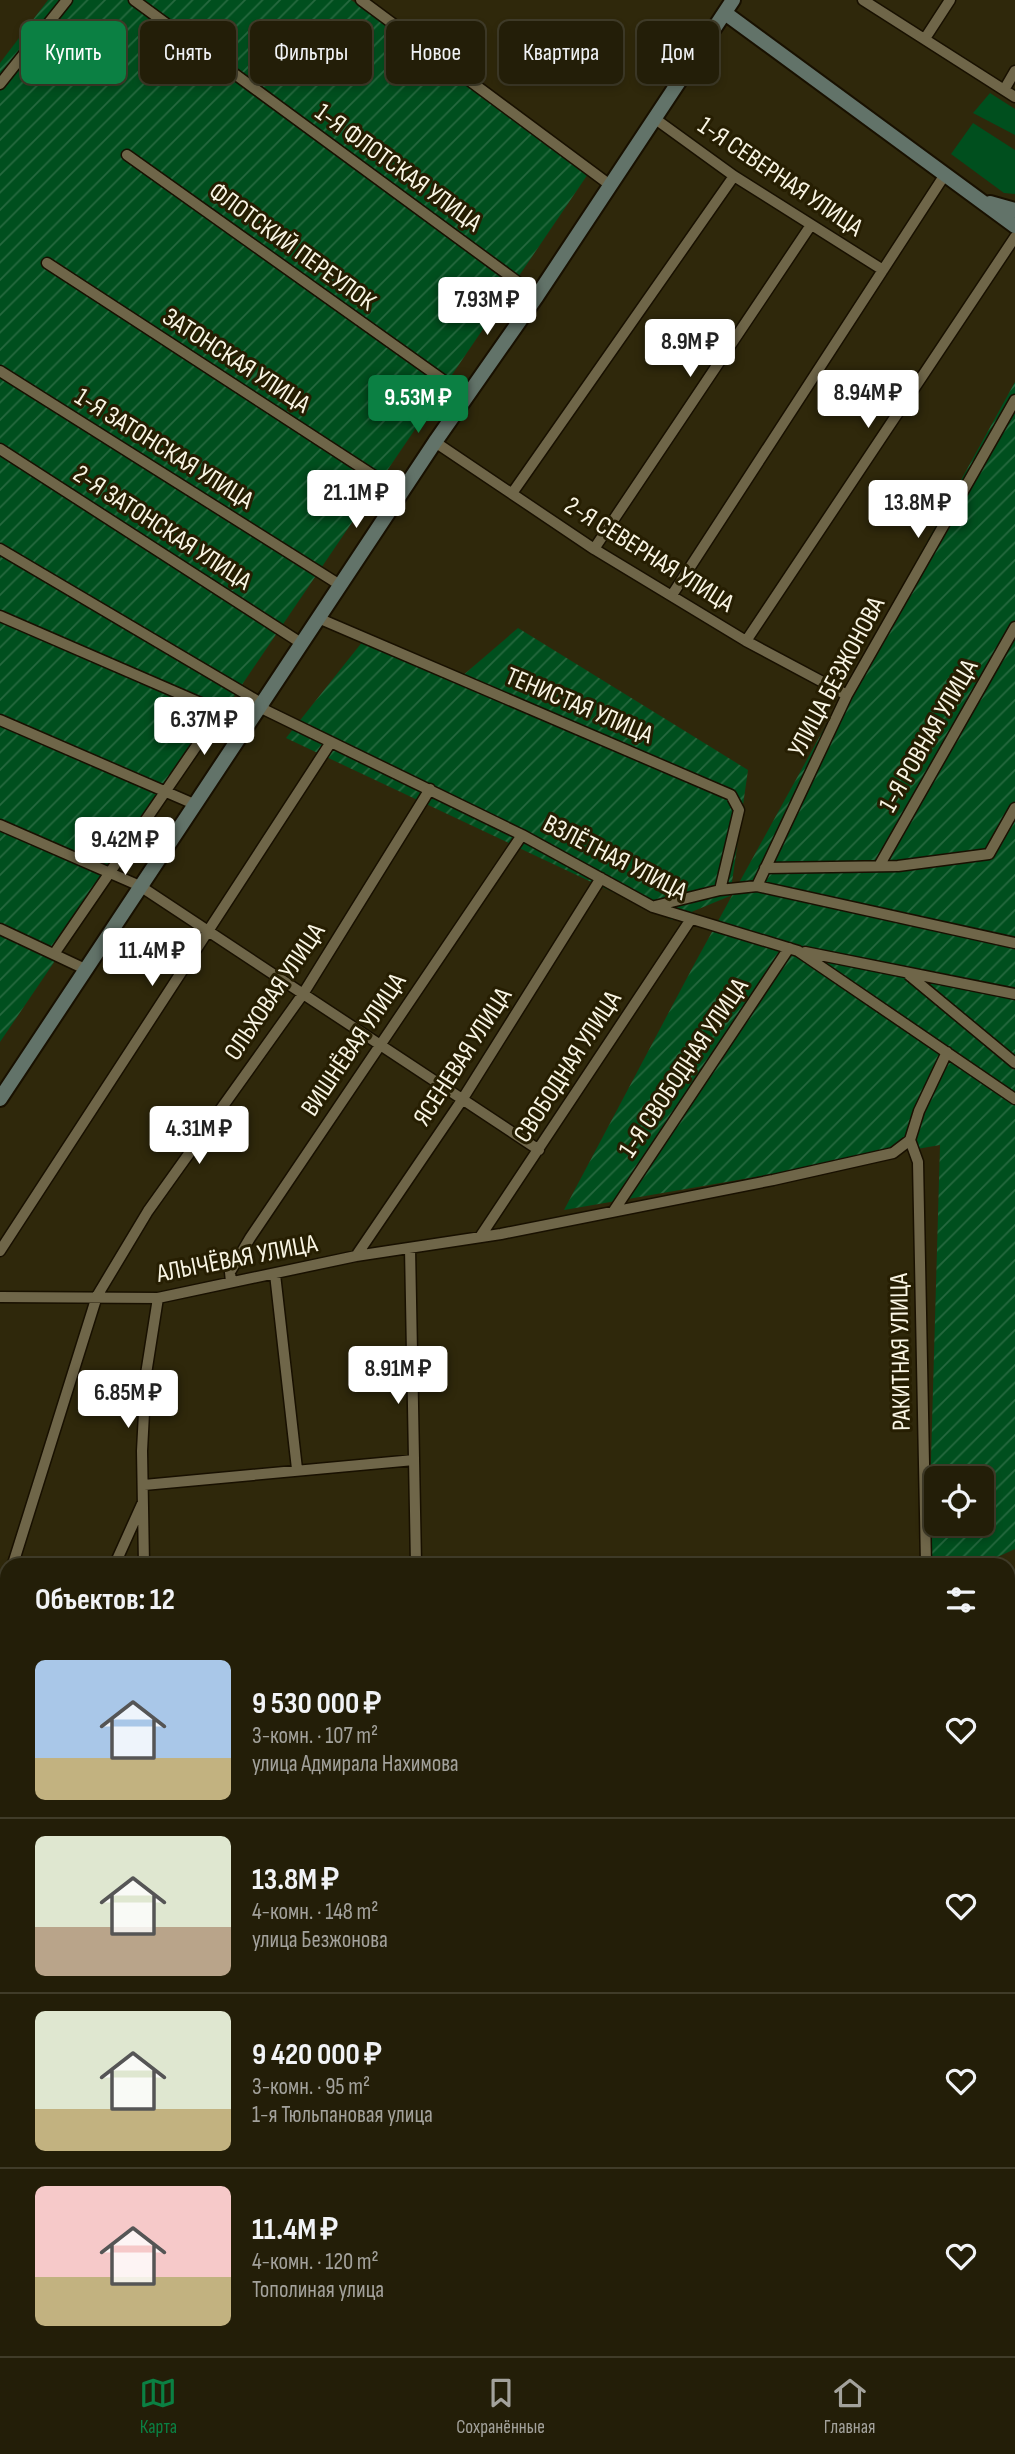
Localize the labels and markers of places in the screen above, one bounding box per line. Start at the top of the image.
pin: 7.93M ₽ [422,278,552,337]
pin: 8.9M ₽ [633,320,747,379]
pin: 8.94M ₽ [803,370,933,430]
pin: 9.53M ₽ [353,376,483,435]
pin: 21.1M ₽ [291,470,421,530]
pin: 13.8M ₽ [853,480,983,540]
pin: 6.37M ₽ [139,698,269,757]
pin: 9.42M ₽ [60,818,190,877]
pin: 11.4M ₽ [87,928,217,988]
pin: 4.31M ₽ [134,1106,264,1166]
pin: 8.91M ₽ [333,1346,463,1406]
pin: 6.85M ₽ [63,1370,193,1430]

